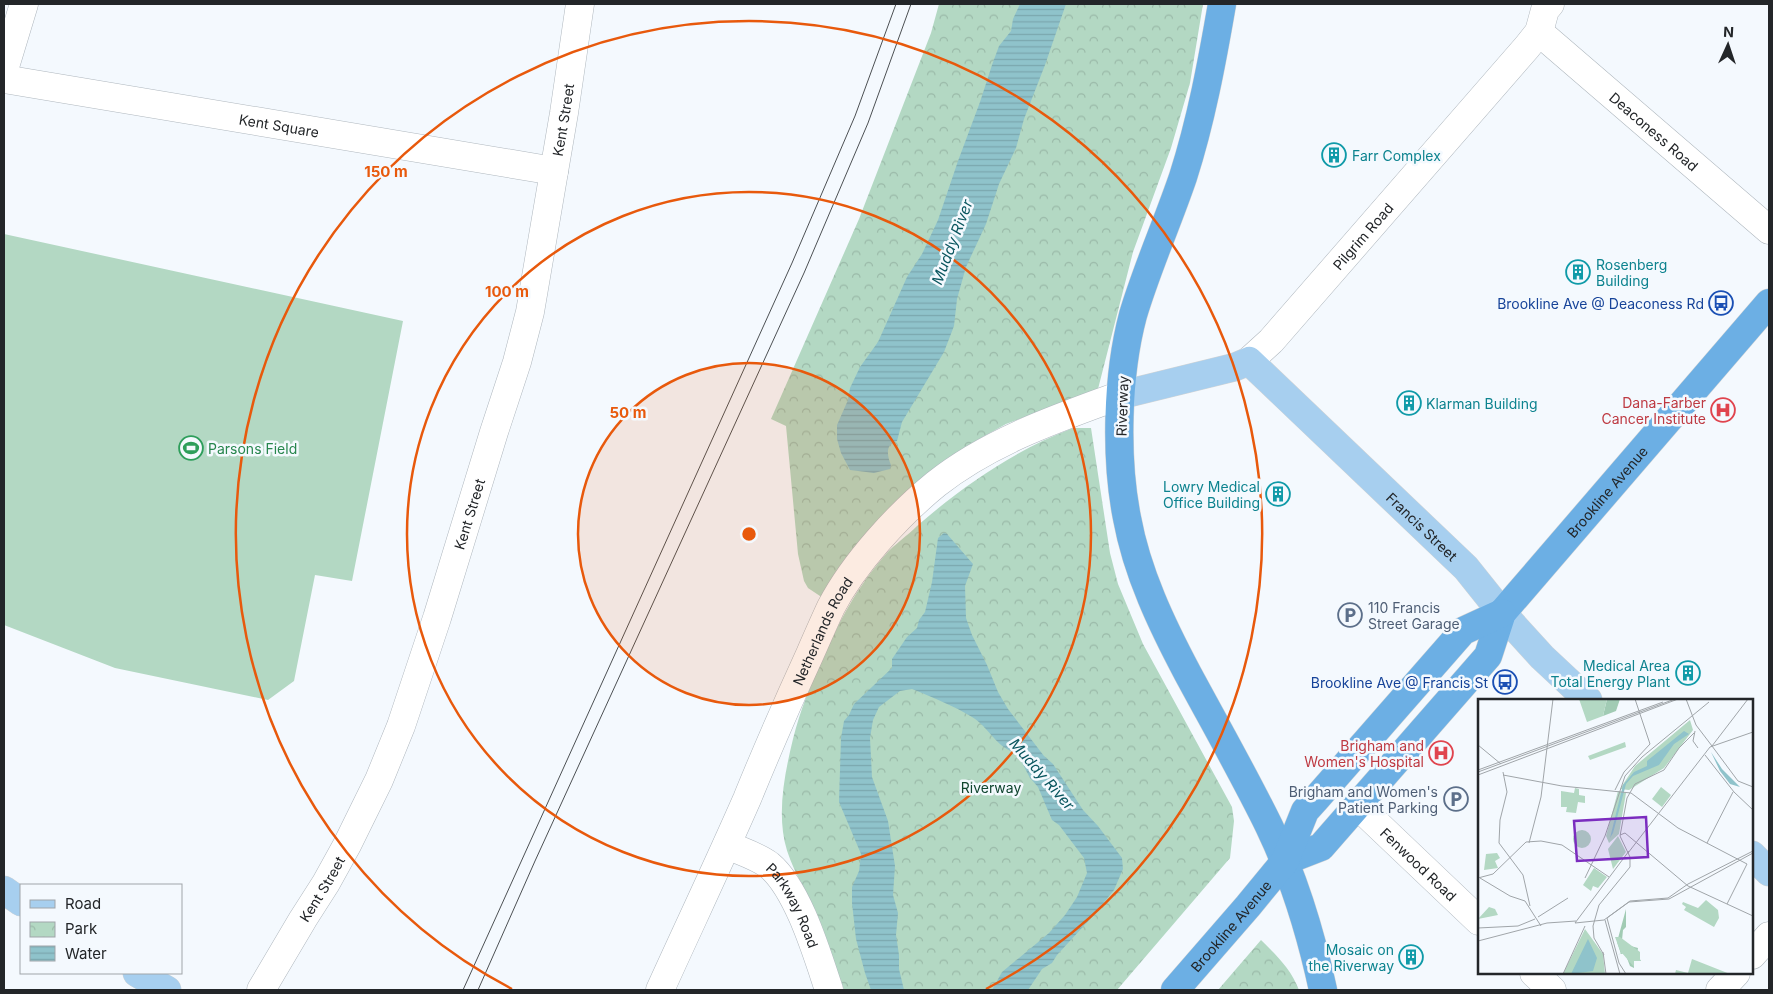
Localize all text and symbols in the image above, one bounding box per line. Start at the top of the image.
north arrow [1703,20,1753,70]
text: N [1723,23,1734,40]
street label: Kent Street [548,82,577,158]
street label: Deaconess Road [1606,88,1702,174]
street label: Kent Square [238,110,320,140]
building icon: Farr Complex [1321,142,1347,168]
place label: Farr Complex [1352,147,1441,164]
text: 150 m [364,162,408,181]
water label: Muddy River [927,197,977,287]
street label: Pilgrim Road [1329,199,1396,273]
place label: Rosenberg Building [1596,256,1667,289]
building icon: Rosenberg Building [1565,259,1591,285]
text: 100 m [485,282,529,301]
bus stop icon: Brookline Ave @ Deaconess Rd [1708,290,1734,316]
place label: Brookline Ave @ Deaconess Rd [1497,295,1704,312]
street label: Riverway [1112,375,1132,437]
building icon: Klarman Building [1396,390,1422,416]
place label: Dana-Farber Cancer Institute [1601,394,1706,427]
place label: Klarman Building [1426,395,1538,412]
hospital icon: Dana-Farber Cancer Institute [1710,397,1736,423]
text: 50 m [610,403,646,422]
sports icon: Parsons Field [178,435,204,461]
place label: Parsons Field [208,440,297,457]
street label: Brookline Avenue [1563,442,1651,541]
street label: Kent Street [450,476,488,552]
place label: Lowry Medical Office Building [1163,478,1260,511]
building icon: Lowry Medical Office Building [1265,481,1291,507]
street label: Francis Street [1383,488,1462,564]
centre of rings [740,525,758,543]
street label: Netherlands Road [788,573,856,688]
place label: 110 Francis Street Garage [1368,599,1460,632]
parking icon: 110 Francis Street Garage [1337,602,1363,628]
place label: Medical Area Total Energy Plant [1551,657,1670,690]
building icon: Medical Area Total Energy Plant [1675,660,1701,686]
bus stop icon: Brookline Ave @ Francis St [1492,669,1518,695]
place label: Brookline Ave @ Francis St [1311,674,1488,691]
inset map [1478,699,1753,974]
water label: Muddy River [1006,734,1079,814]
place label: Brigham and Women's Hospital [1304,737,1424,770]
hospital icon: Brigham and Women's Hospital [1428,740,1454,766]
park label: Riverway [961,779,1021,796]
place label: Brigham and Women's Patient Parking [1289,783,1438,816]
parking icon: Brigham and Women's Patient Parking [1443,786,1469,812]
street label: Fenwood Road [1377,824,1460,904]
street label: Kent Street [295,853,348,925]
street label: Parkway Road [763,859,823,950]
street label: Brookline Avenue [1187,876,1274,975]
legend [20,884,182,974]
text: Road [65,894,101,913]
text: Park [65,919,98,938]
place label: Mosaic on the Riverway [1309,941,1394,974]
text: Water [65,944,107,963]
building icon: Mosaic on the Riverway [1398,944,1424,970]

